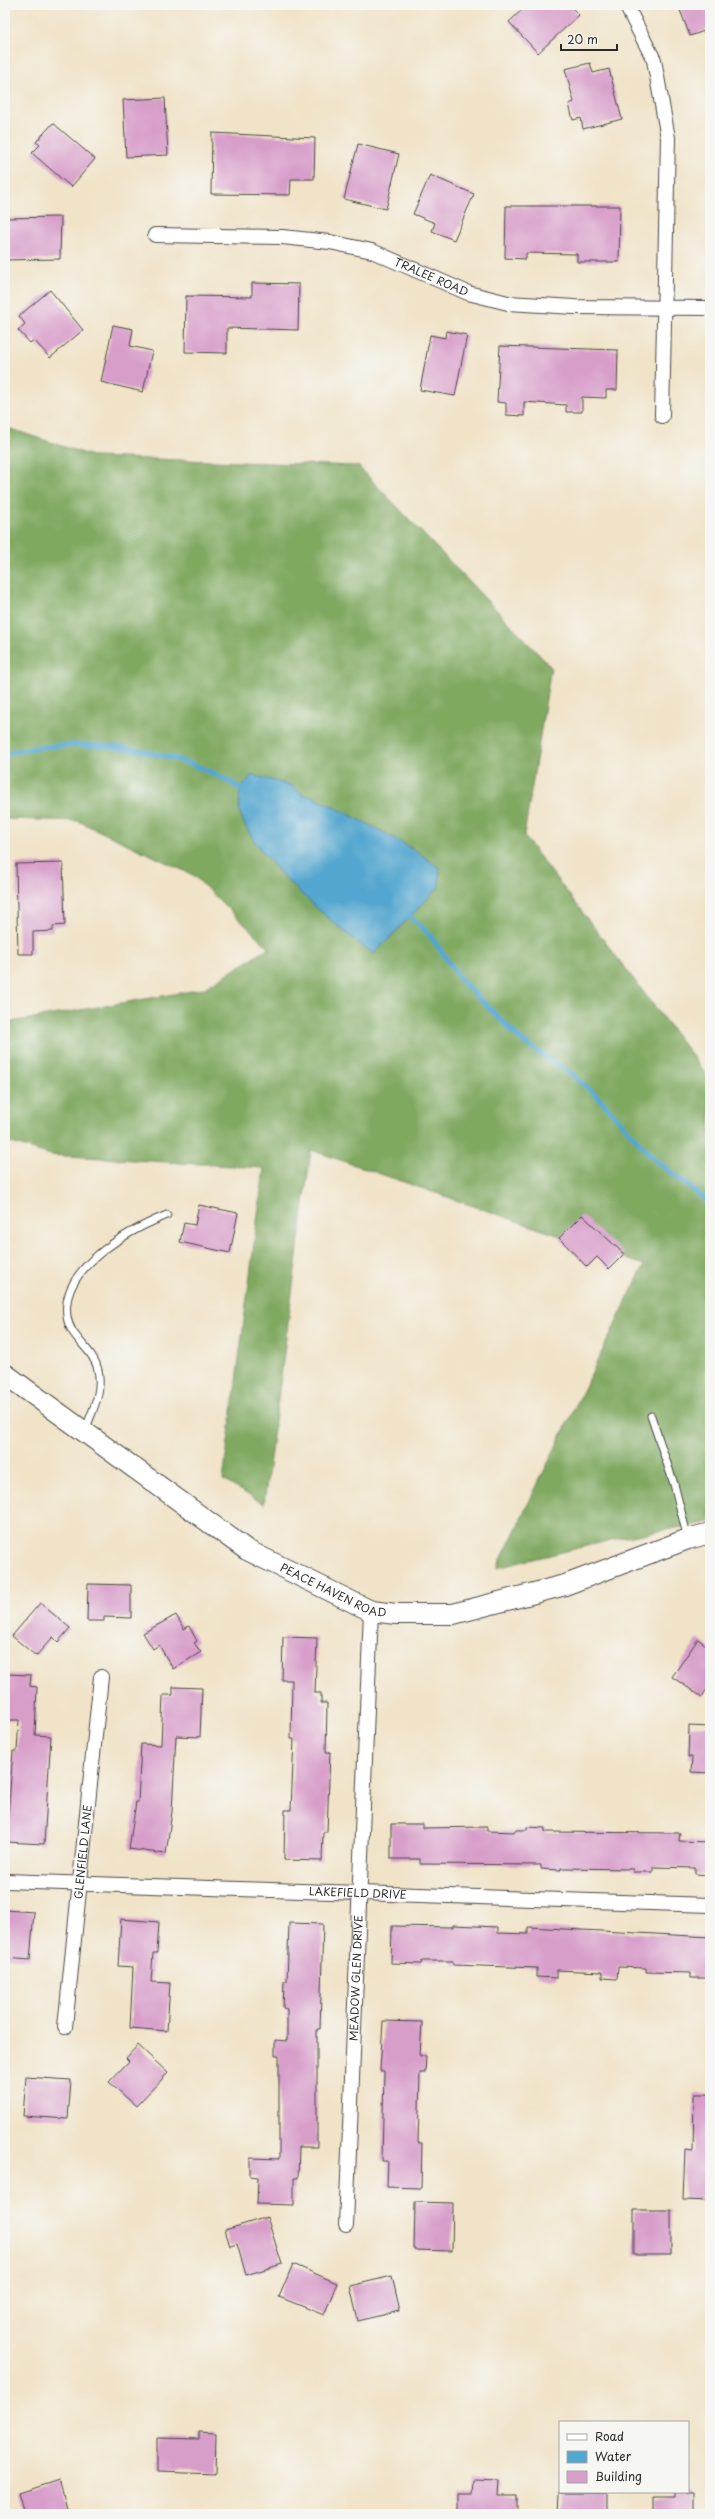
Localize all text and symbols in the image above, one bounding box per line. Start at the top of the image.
scale bar [561,26,617,52]
text: 20 m [567,30,598,48]
street label: TRALEE ROAD [392,253,471,300]
street label: PEACE HAVEN ROAD [277,1559,387,1621]
street label: GLENFIELD LANE [69,1804,96,1900]
street label: LAKEFIELD DRIVE [309,1882,407,1903]
street label: MEADOW GLEN DRIVE [344,1915,367,2041]
legend [559,2421,689,2493]
text: Road [595,2427,624,2445]
text: Water [595,2447,632,2465]
text: Building [595,2467,642,2485]

